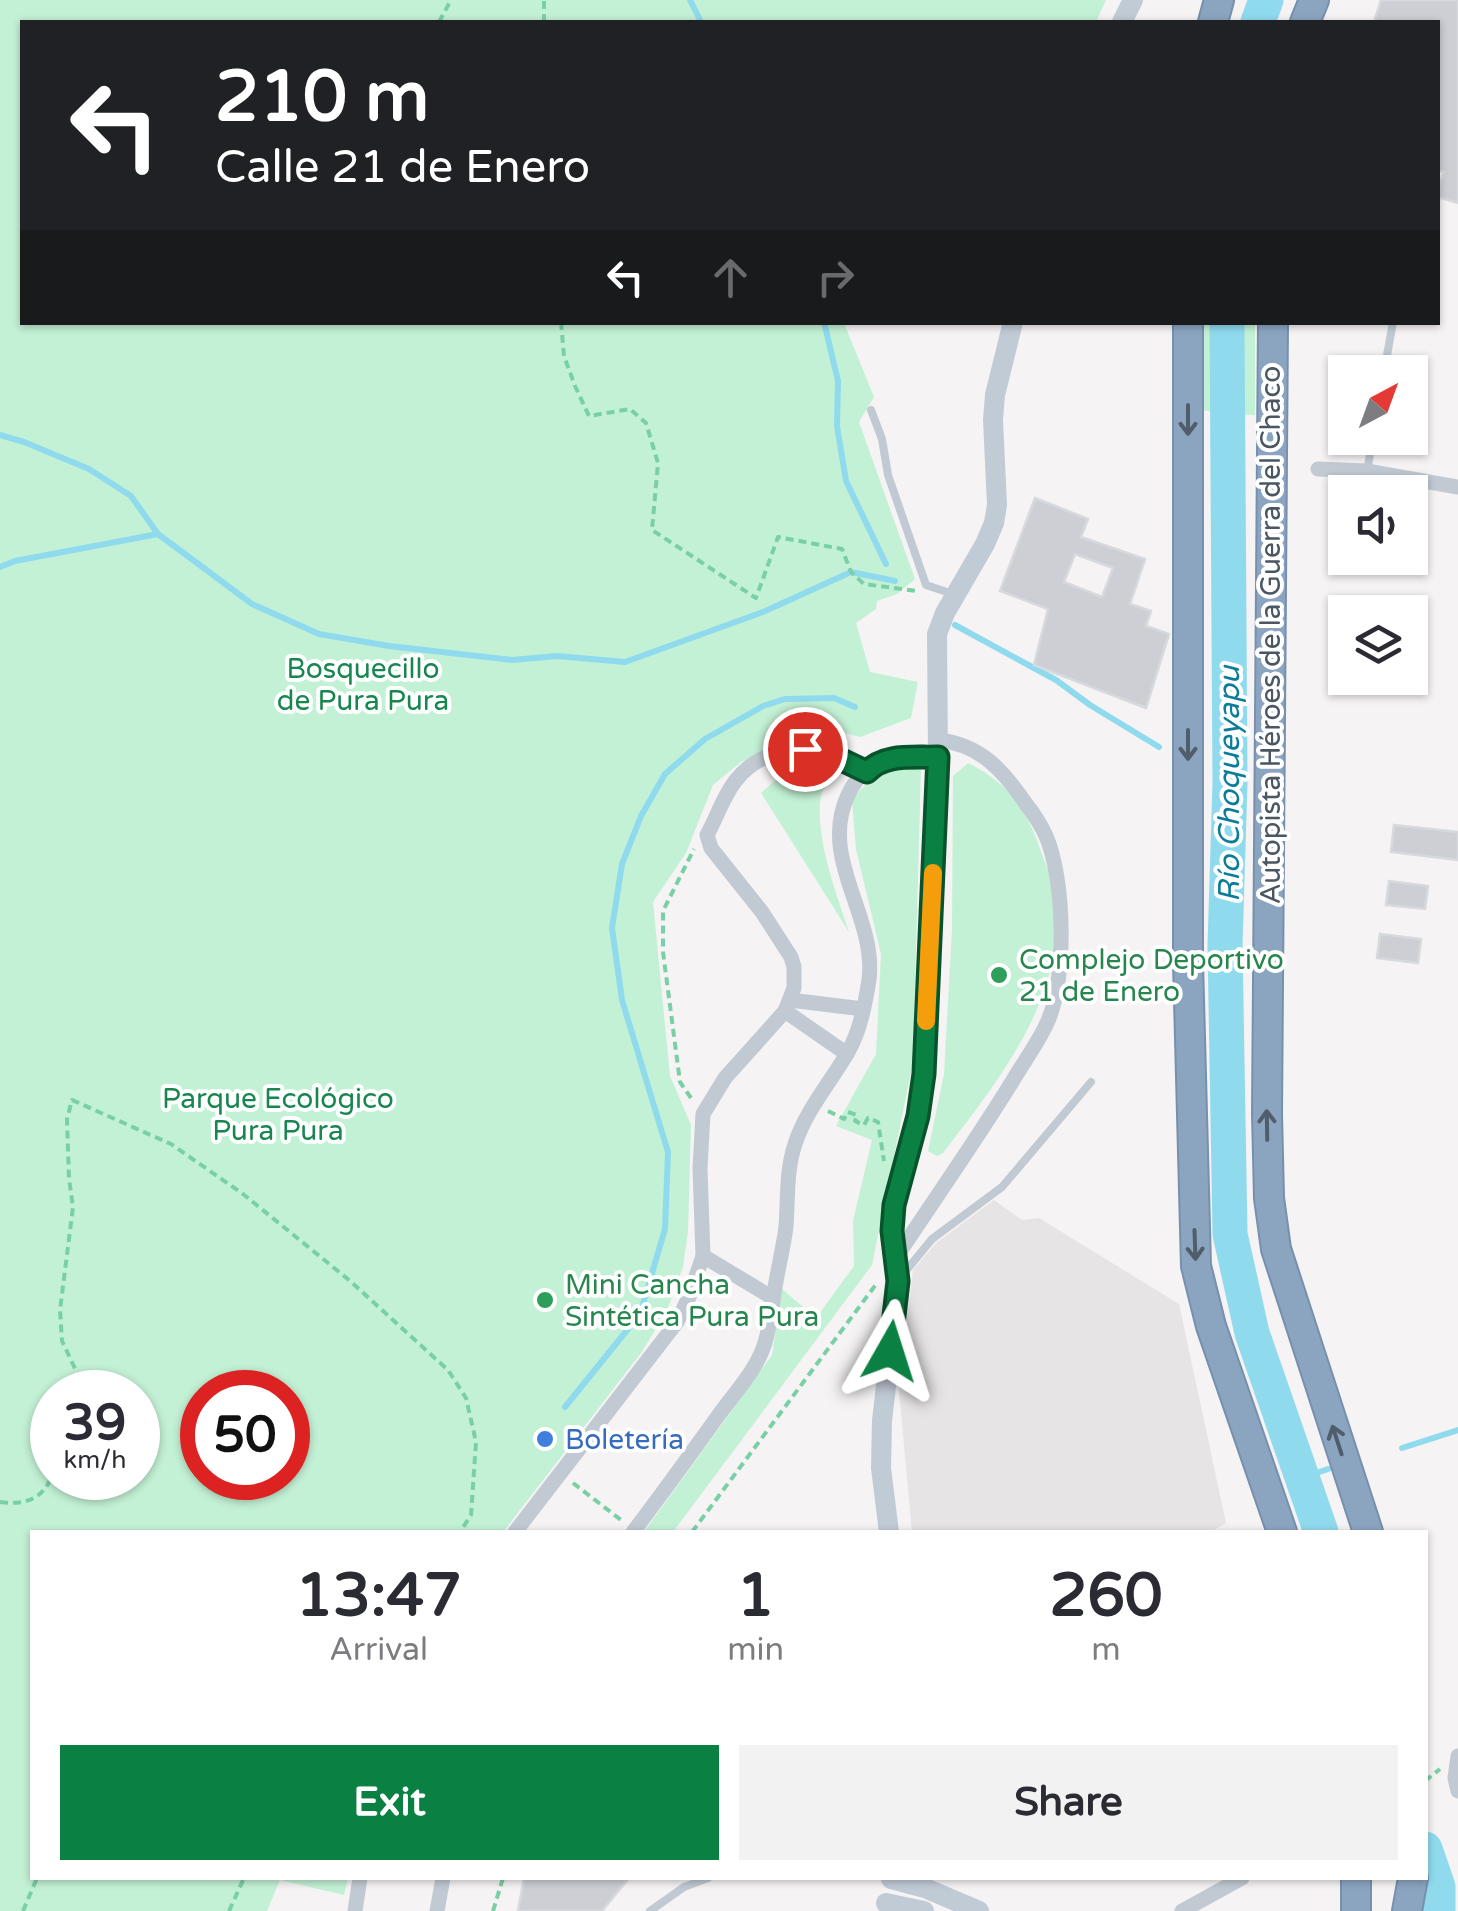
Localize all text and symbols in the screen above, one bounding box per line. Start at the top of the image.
text: 210 m [215,56,429,140]
icon: left [50,60,180,190]
text: Calle 21 de Enero [215,141,590,195]
icon: left [598,250,653,305]
icon: ahead [703,250,758,305]
icon: right [808,250,863,305]
north arrow [1328,355,1428,455]
map controls [1328,355,1428,695]
street label: Autopista Héroes de la Guerra del Chaco [1254,366,1288,904]
one-way arrow [1178,402,1198,435]
button: sound [1328,475,1428,575]
button: layers [1328,595,1428,695]
park label: Bosquecillo de Pura Pura [277,652,449,718]
water label: Río Choqueyapu [1211,664,1248,902]
pin [763,707,848,792]
icon: arrive [778,722,833,777]
one-way arrow [1178,728,1198,760]
place label: Complejo Deportivo 21 de Enero [1019,943,1284,1009]
marker: Complejo Deportivo 21 de Enero [988,964,1010,986]
park label: Parque Ecológico Pura Pura [162,1082,394,1148]
one-way arrow [1258,1109,1277,1141]
one-way arrow [1186,1228,1205,1260]
place label: Mini Cancha Sintética Pura Pura [565,1268,819,1334]
marker: Mini Cancha Sintética Pura Pura [534,1289,556,1311]
position arrow [838,1299,942,1403]
speed limit sign: 50 [180,1370,310,1500]
text: 39 [64,1393,126,1453]
place label: Boletería [565,1423,684,1457]
one-way arrow [1327,1425,1345,1456]
marker: Boletería [534,1428,556,1450]
text: km/h [64,1445,126,1475]
text: 13:47 [295,1560,462,1632]
text: 1 [737,1560,774,1632]
text: 260 [1049,1560,1163,1632]
text: Arrival [329,1631,428,1669]
text: min [727,1631,784,1669]
text: m [1091,1631,1121,1669]
button: Exit [60,1745,719,1860]
button: Share [739,1745,1398,1860]

